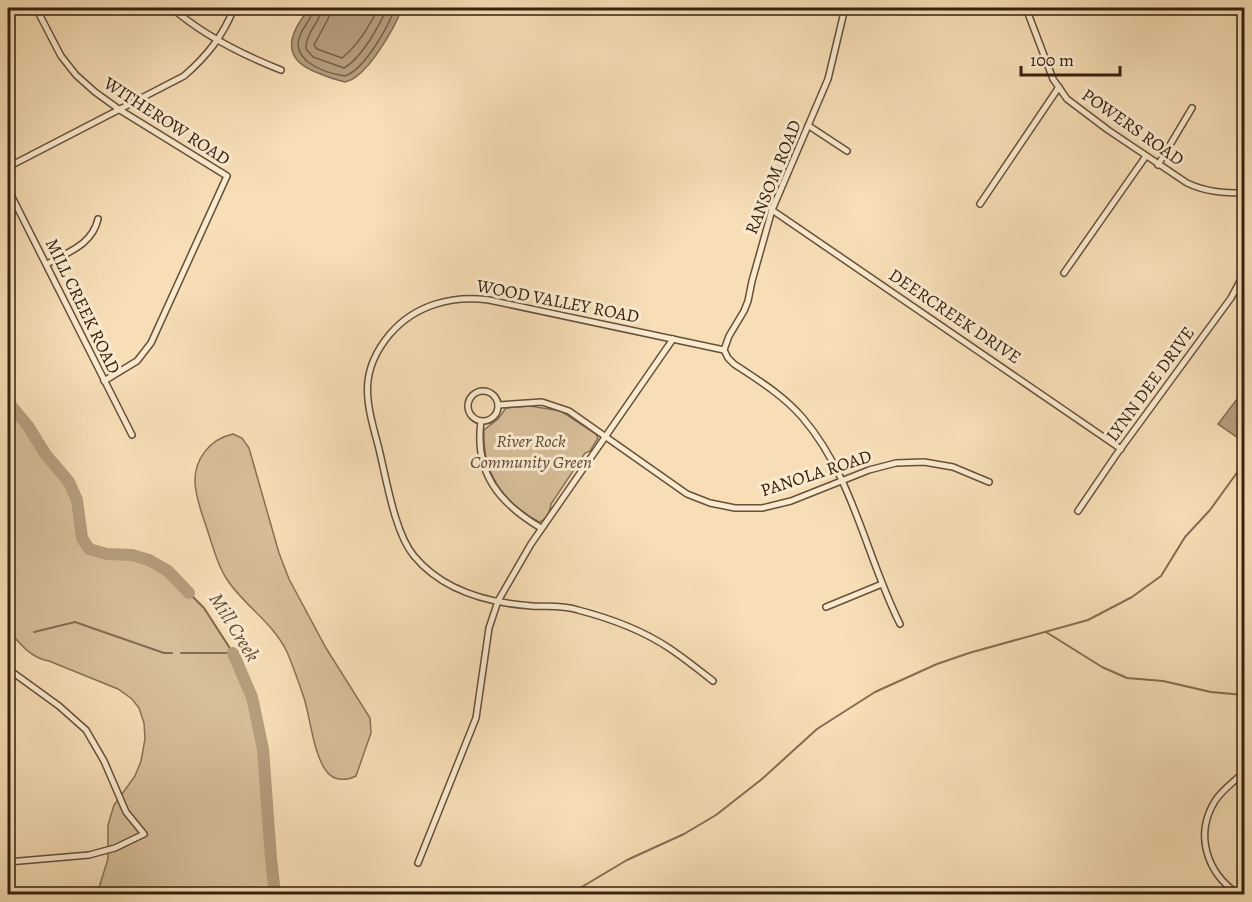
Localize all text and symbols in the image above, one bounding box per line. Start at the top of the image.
scale bar [1021,39,1120,77]
text: 100 m [1030,48,1074,72]
street label: WITHEROW ROAD [98,71,235,171]
street label: POWERS ROAD [1077,83,1189,171]
street label: RANSOM ROAD [739,116,807,238]
street label: MILL CREEK ROAD [40,234,126,378]
street label: DEERCREEK DRIVE [884,263,1026,369]
street label: WOOD VALLEY ROAD [474,273,641,329]
street label: LYNN DEE DRIVE [1100,322,1200,446]
park label: River Rock Community Green [470,429,592,474]
street label: PANOLA ROAD [757,444,875,502]
water label: Mill Creek [203,588,266,667]

